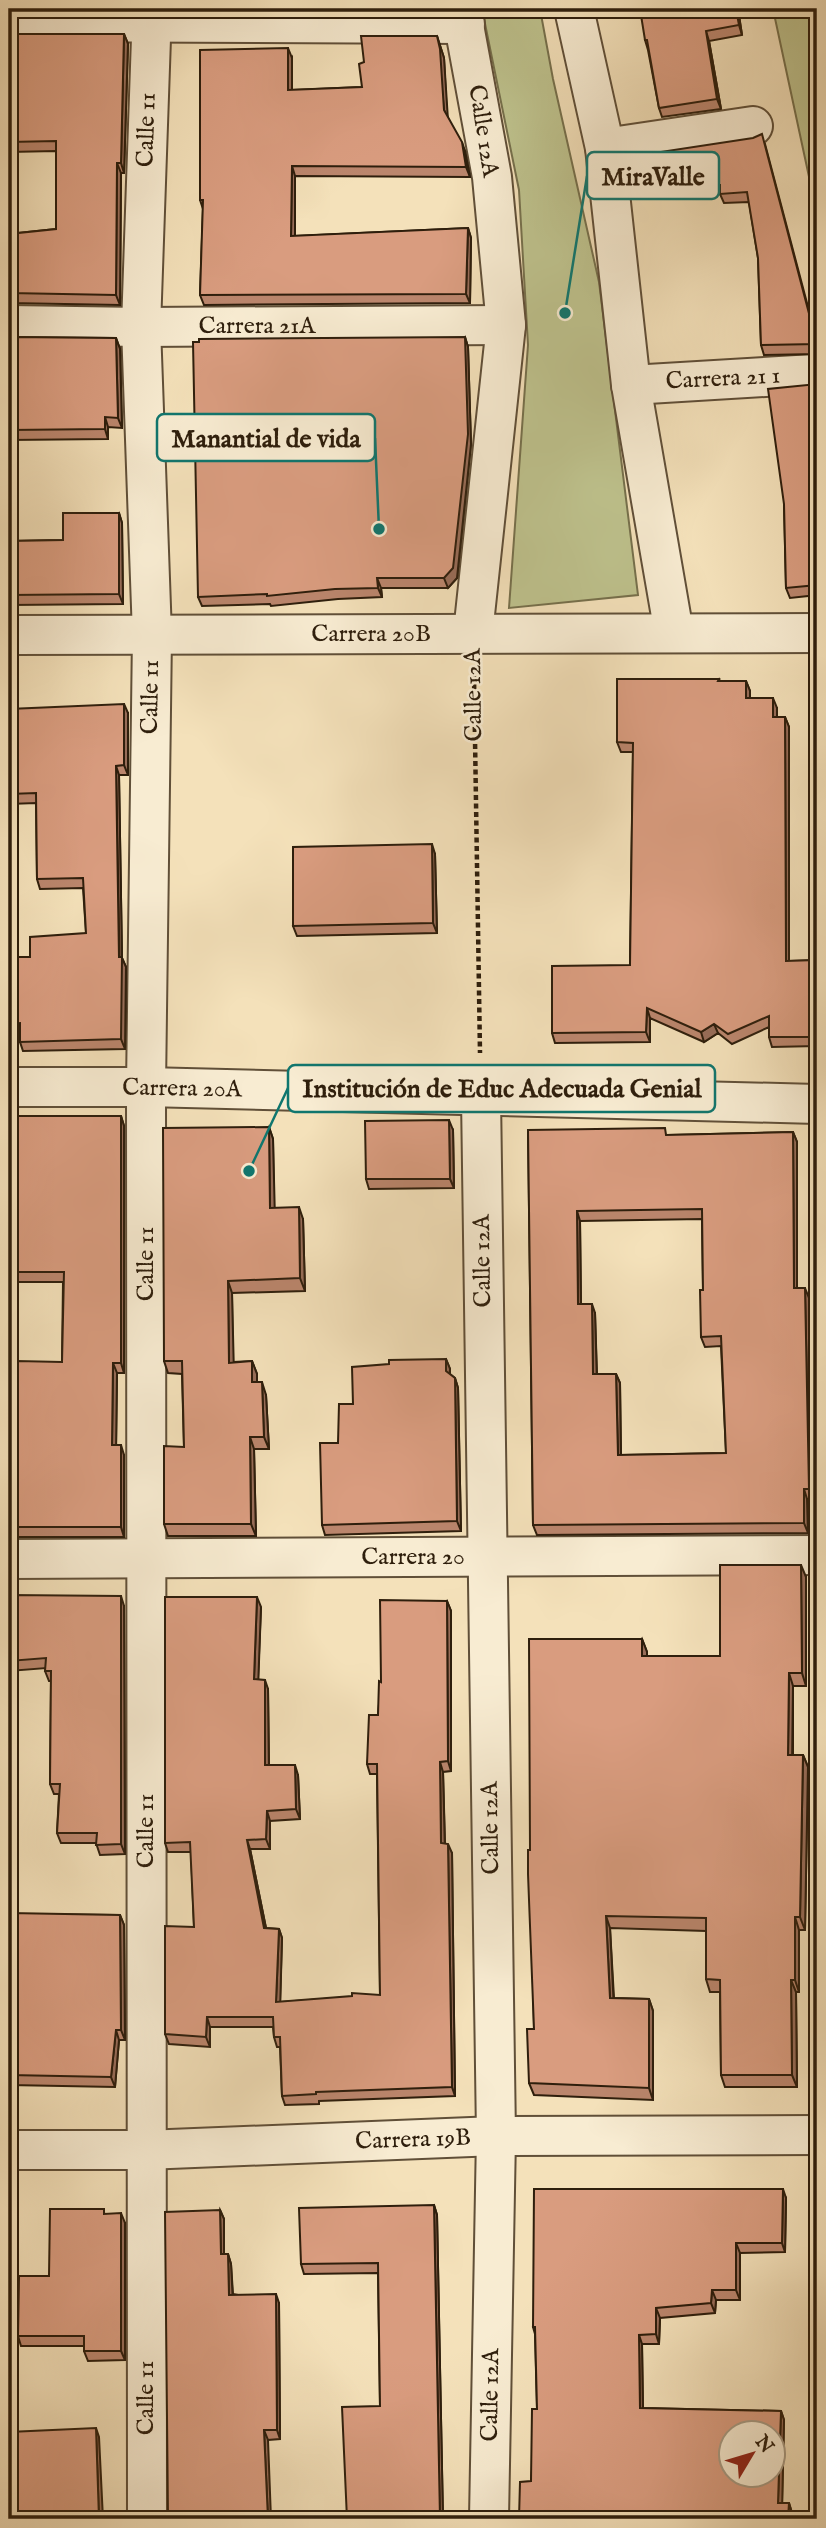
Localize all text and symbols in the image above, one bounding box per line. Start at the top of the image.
street label: Calle 12A [460,83,506,180]
street label: Calle 11 [130,92,164,168]
callout: MiraValle [587,152,719,199]
text: MiraValle [601,161,705,194]
street label: Carrera 21A [198,311,316,342]
street label: Carrera 21 1 [665,361,781,397]
callout: Manantial de vida [157,414,375,461]
text: Manantial de vida [171,423,361,456]
street label: Carrera 20B [311,619,431,650]
street label: Calle 12A [458,647,490,742]
street label: Calle 11 [135,659,167,735]
callout: Institución de Educ Adecuada Genial [288,1065,715,1112]
street label: Carrera 20A [122,1072,243,1106]
text: Institución de Educ Adecuada Genial [302,1073,703,1106]
street label: Calle 12A [467,1213,499,1308]
street label: Calle 11 [131,1227,162,1301]
street label: Carrera 20 [361,1542,465,1573]
street label: Calle 12A [475,1780,507,1875]
street label: Calle 11 [131,1794,162,1868]
street label: Carrera 19B [355,2122,471,2158]
street label: Calle 12A [475,2347,507,2442]
street label: Calle 11 [131,2361,162,2435]
north arrow [718,2420,788,2490]
text: N [749,2430,779,2459]

